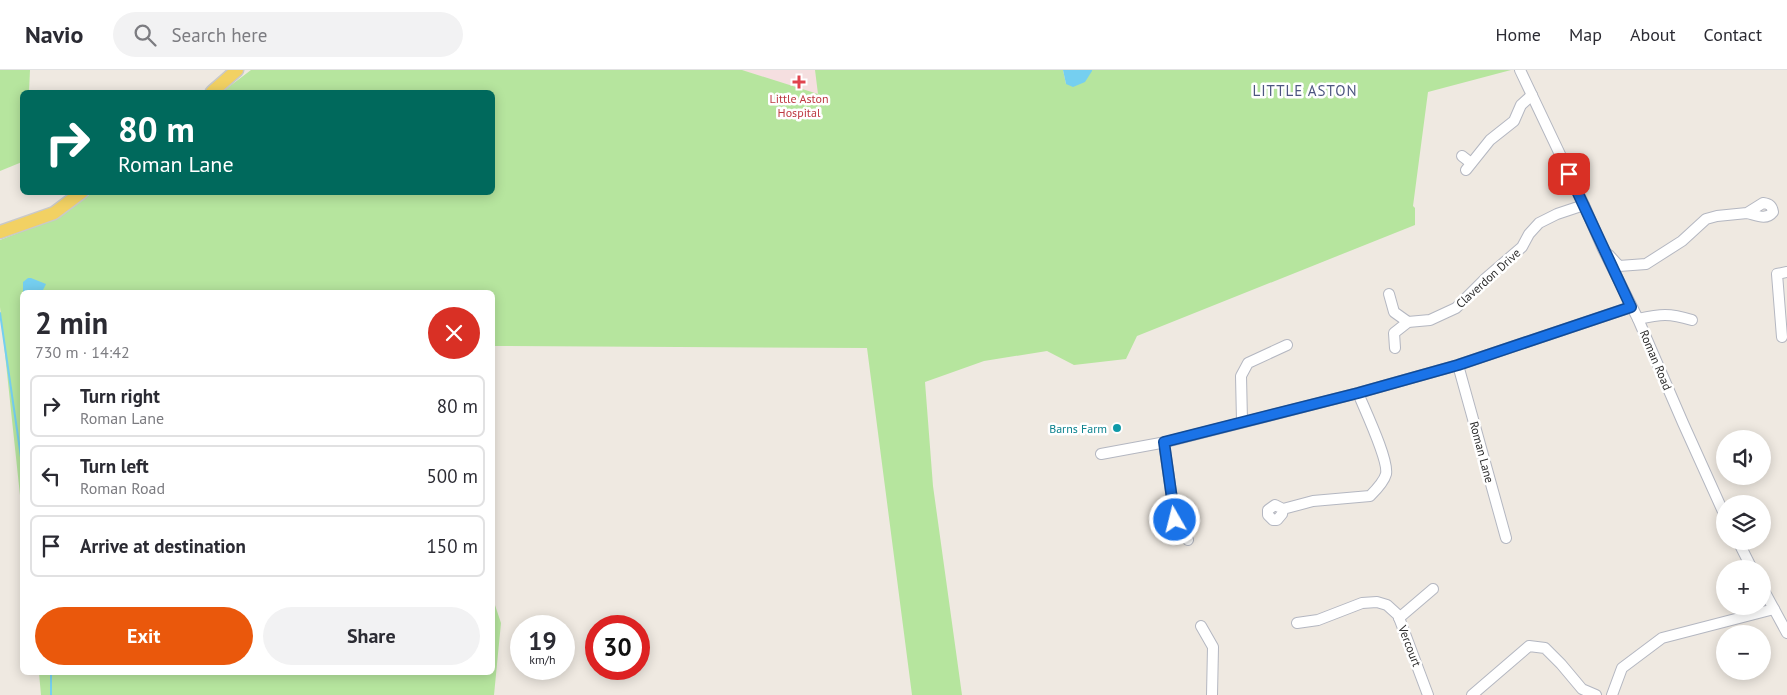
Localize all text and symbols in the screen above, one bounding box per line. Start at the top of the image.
search box [113,12,463,57]
text: Navio [25,19,83,50]
icon: search [131,21,159,49]
text: Search here [171,23,267,47]
text: Home [1495,23,1541,46]
text: Map [1569,23,1602,46]
text: About [1630,23,1676,46]
text: Contact [1704,23,1762,46]
marker: Little Aston Hospital [792,75,806,89]
district label: LITTLE ASTON [1252,81,1358,100]
place label: Little Aston Hospital [770,91,828,120]
text: 80 m [118,106,195,152]
icon: right [35,110,100,175]
text: Roman Lane [118,150,234,178]
pin [1548,153,1590,195]
icon: arrive [1555,160,1583,188]
street label: Claverdon Drive [1453,245,1523,311]
text: 2 min [35,303,108,342]
button: close [428,307,480,359]
street label: Roman Road [1637,328,1675,392]
text: 730 m · 14:42 [35,342,130,362]
text: Turn right [80,384,160,408]
icon: right [37,392,65,420]
text: 80 m [437,394,478,418]
text: Roman Lane [80,408,164,428]
street label: Roman Lane [1467,420,1497,484]
place label: Barns Farm [1049,421,1107,436]
marker: Barns Farm [1111,422,1123,434]
map controls [1716,430,1771,680]
button: sound [1716,430,1771,485]
text: Turn left [80,454,149,478]
icon: left [37,462,65,490]
text: 500 m [426,464,478,488]
text: Roman Road [80,478,165,498]
position arrow [1148,493,1200,545]
button: layers [1716,495,1771,550]
icon: arrive [37,532,65,560]
text: Arrive at destination [80,534,246,558]
text: 150 m [426,534,478,558]
button: + [1716,560,1771,615]
button: Exit [35,607,253,665]
button: Share [263,607,480,665]
speed limit sign: 30 [585,615,650,680]
street label: Vercourt [1395,622,1425,669]
text: 19 [528,625,557,657]
button: − [1716,625,1771,680]
text: km/h [529,652,556,667]

